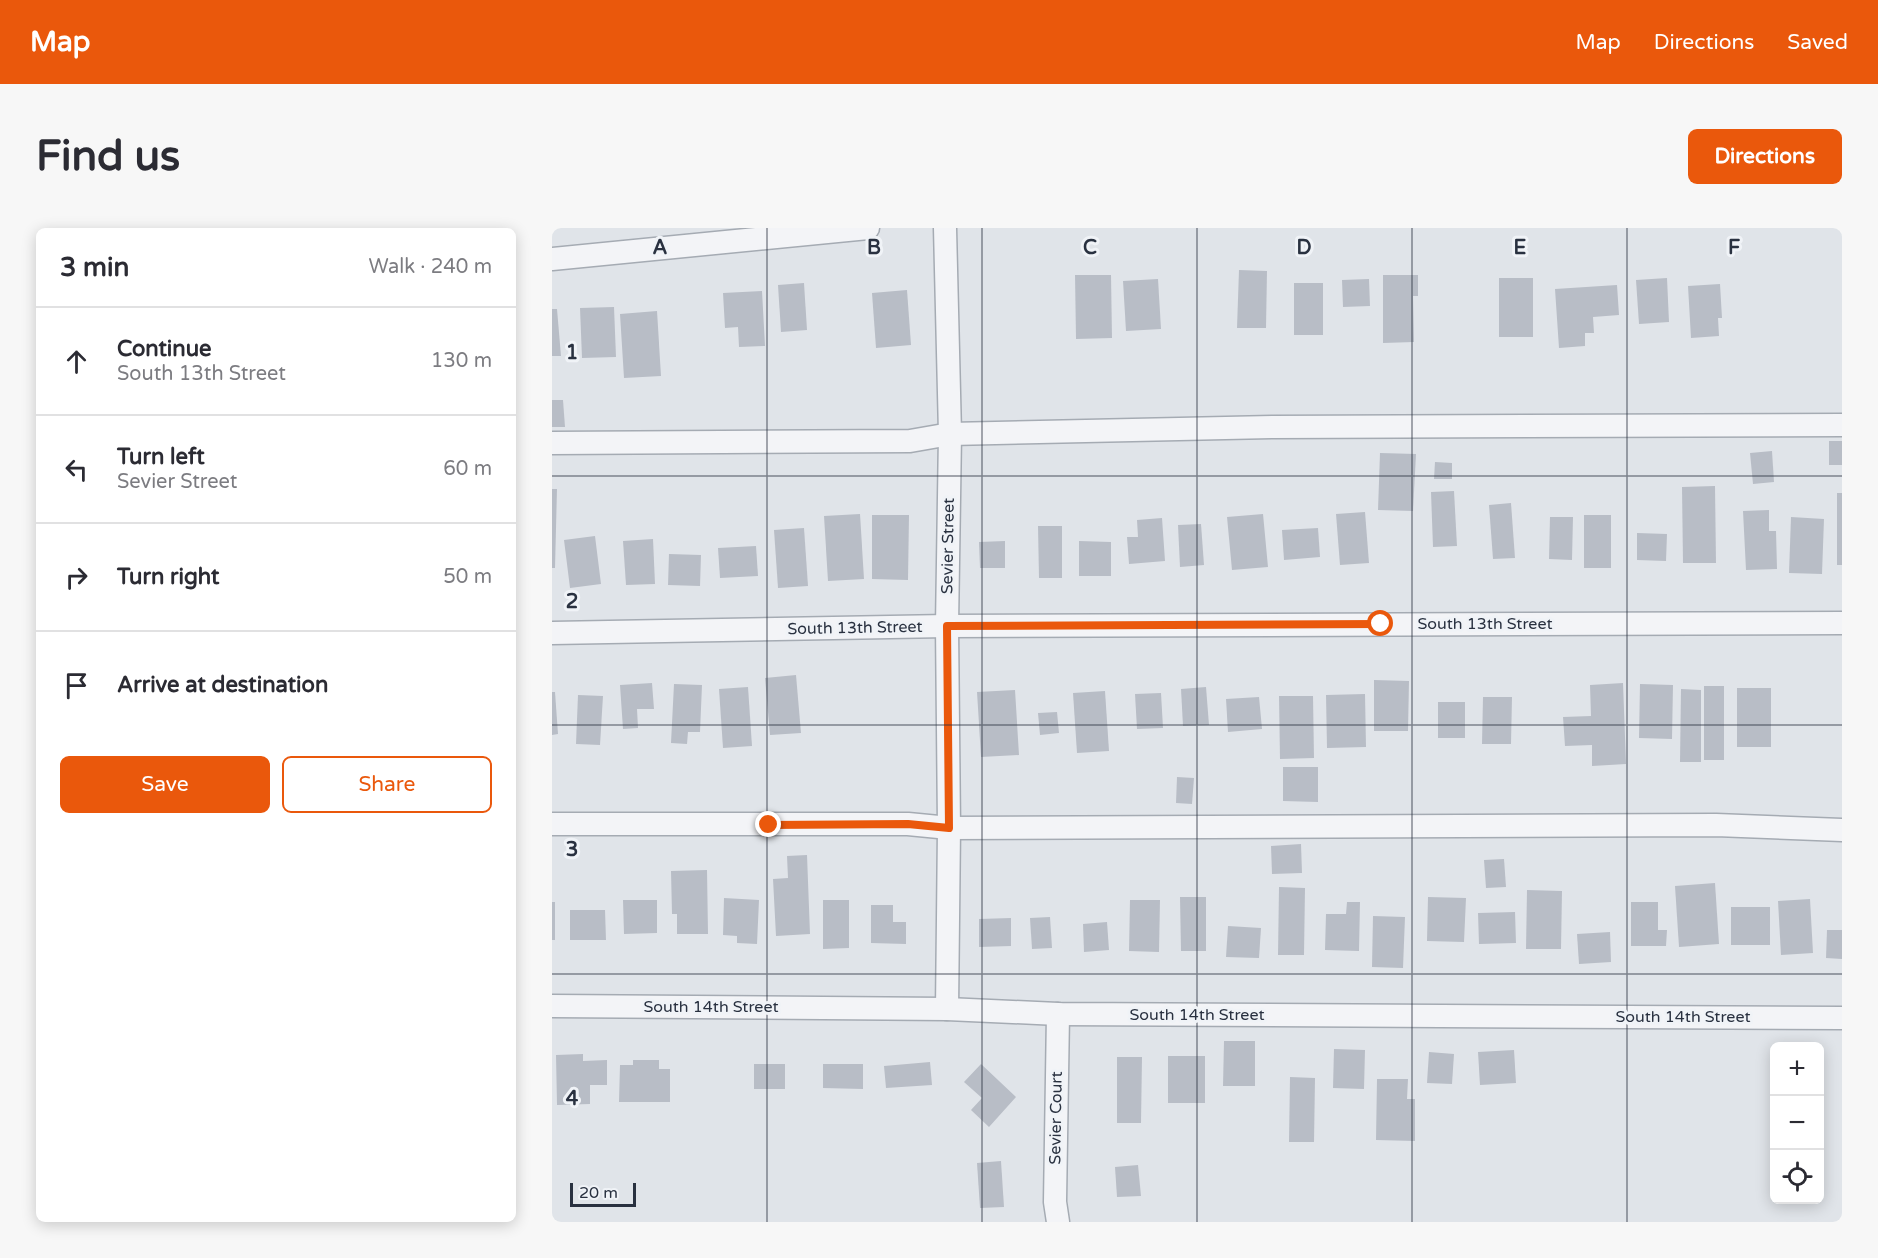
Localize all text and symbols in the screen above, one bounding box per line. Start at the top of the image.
text: Map [30,25,90,59]
text: Map [1575,30,1621,55]
text: Directions [1654,30,1754,55]
text: Saved [1787,30,1848,55]
button: Directions [1688,129,1842,184]
text: Find us [36,131,180,182]
text: A [653,236,668,260]
text: B [867,236,881,260]
text: C [1083,236,1097,260]
text: D [1296,236,1312,260]
text: E [1514,236,1527,260]
text: F [1728,236,1740,260]
text: 3 min [60,252,129,283]
text: Walk · 240 m [369,255,492,279]
text: Continue [117,336,212,362]
text: 1 [566,341,578,365]
icon: ahead [60,345,93,378]
text: 130 m [431,349,492,373]
text: South 13th Street [117,362,286,386]
text: Turn left [117,444,205,470]
icon: left [60,453,93,486]
text: 60 m [443,457,492,481]
text: Sevier Street [117,470,237,494]
street label: Sevier Street [937,498,959,594]
icon: right [60,561,93,594]
text: Turn right [117,564,219,590]
text: 50 m [443,565,492,589]
text: 2 [566,590,578,614]
route start [1367,610,1393,636]
street label: South 13th Street [1417,614,1553,634]
street label: South 13th Street [787,617,923,639]
icon: arrive [60,669,93,702]
text: Arrive at destination [117,672,328,698]
button: Save [60,756,270,813]
button: Share [282,756,492,813]
route end [755,811,781,837]
text: 3 [566,838,578,862]
street label: South 14th Street [643,997,779,1017]
street label: South 14th Street [1129,1005,1265,1025]
street label: South 14th Street [1615,1007,1751,1027]
map controls [1770,1042,1824,1204]
button: + [1770,1042,1824,1096]
street label: Sevier Court [1045,1071,1067,1165]
text: 4 [566,1087,579,1111]
button: − [1770,1096,1824,1150]
button: locate [1770,1150,1824,1204]
scale bar [570,1180,636,1208]
text: 20 m [579,1183,618,1203]

